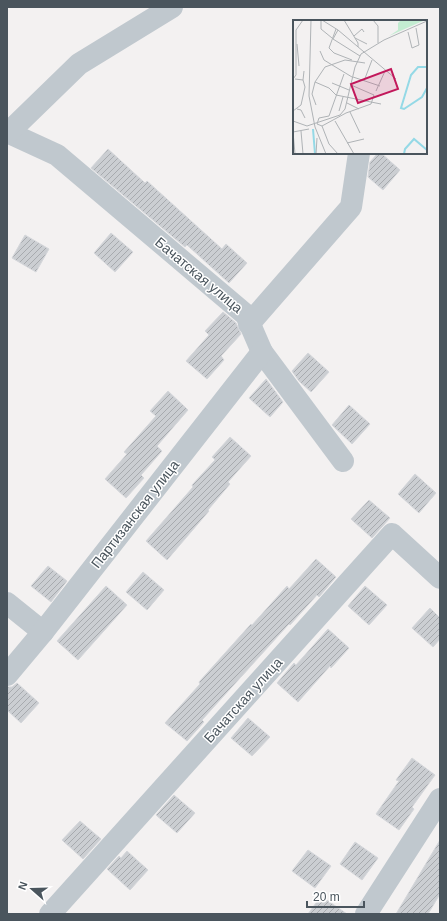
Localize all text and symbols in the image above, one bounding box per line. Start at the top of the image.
inset map [293,20,427,154]
street label: Бачатская улица [152,234,246,316]
street label: Партизанская улица [88,457,182,571]
street label: Бачатская улица [201,654,286,746]
north arrow [12,869,52,909]
text: N [16,880,30,891]
scale bar [307,883,364,909]
text: 20 m [313,890,340,904]

